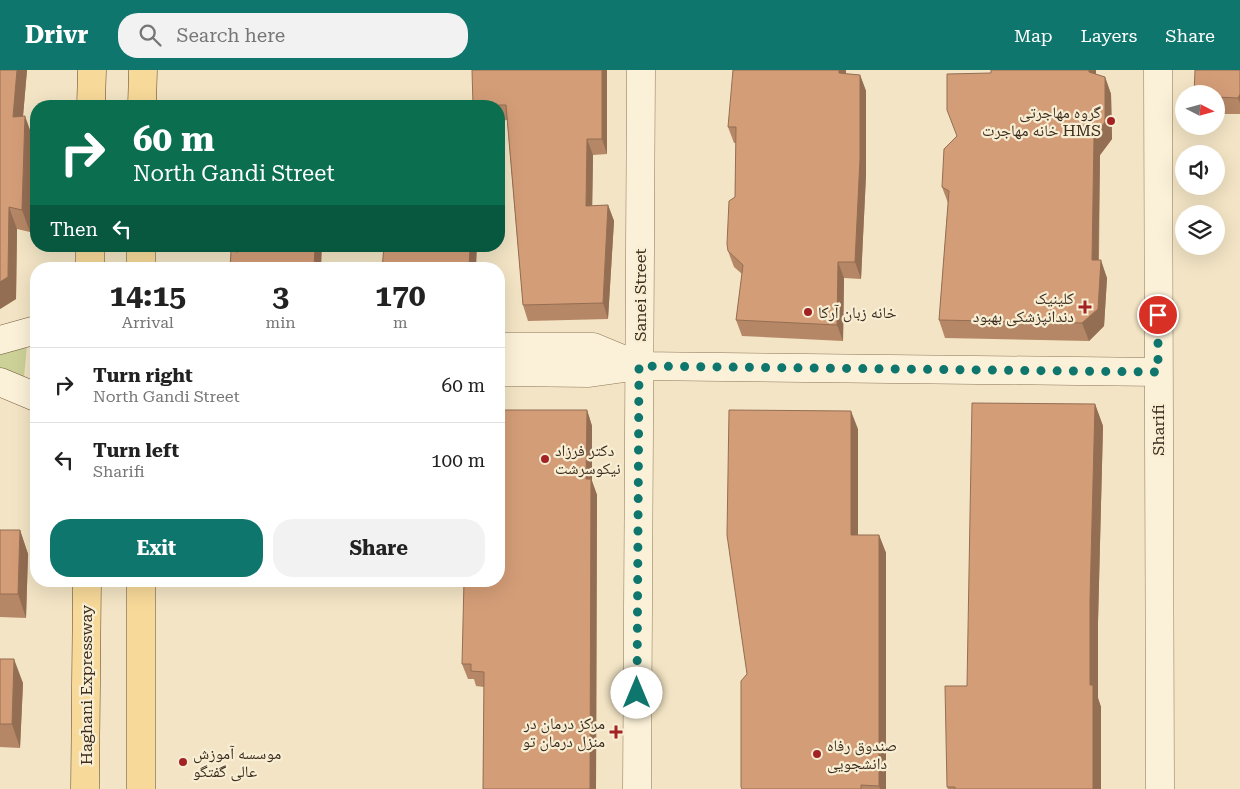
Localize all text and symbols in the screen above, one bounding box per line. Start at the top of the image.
search box [118,13,468,58]
text: Drivr [25,21,88,49]
icon: search [136,21,164,49]
text: Search here [176,24,285,47]
text: Map [1014,25,1053,46]
text: Layers [1081,25,1137,46]
text: Share [1165,25,1215,46]
north arrow [1175,85,1225,135]
map controls [1175,85,1225,255]
place label: گروه مهاجرتی خانه مهاجرت HMS [982,103,1101,140]
marker: گروه مهاجرتی خانه مهاجرت HMS [1105,115,1117,127]
text: 60 m [133,119,215,160]
icon: right [50,120,115,185]
button: sound [1175,145,1225,195]
text: North Gandi Street [133,161,335,186]
button: layers [1175,205,1225,255]
icon: left [108,215,136,243]
text: Then [50,218,98,241]
street label: Sanei Street [631,249,650,341]
text: 14:15 [109,278,186,313]
text: 3 [272,278,289,313]
text: 170 [375,278,425,313]
place label: کلینیک دندانپزشکی بهبود [973,289,1074,327]
pin [1137,294,1179,336]
marker: کلینیک دندانپزشکی بهبود [1078,300,1092,314]
icon: arrive [1144,301,1172,329]
place label: خانه زبان آرکا [818,303,897,323]
marker: خانه زبان آرکا [802,306,814,318]
text: Arrival [122,313,174,332]
text: min [266,313,296,332]
text: m [393,313,408,332]
text: Turn right [93,364,193,387]
icon: right [50,371,78,399]
text: 60 m [442,374,485,397]
text: North Gandi Street [93,387,240,406]
street label: Sharifi [1149,404,1168,456]
text: Turn left [93,439,179,462]
place label: دکتر فرزاد نیکوسرشت [555,441,621,478]
icon: left [50,446,78,474]
text: 100 m [431,449,485,472]
marker: دکتر فرزاد نیکوسرشت [539,453,551,465]
text: Sharifi [93,462,144,481]
button: Exit [50,519,263,577]
button: Share [273,519,485,577]
street label: Haghani Expressway [77,604,96,765]
position arrow [610,666,662,718]
place label: مرکز درمان در منزل درمان تو [522,714,605,752]
marker: مرکز درمان در منزل درمان تو [609,725,623,739]
place label: صندوق رفاه دانشجویی [827,736,897,774]
place label: موسسه آموزش عالی گفتگو [193,744,281,782]
marker: صندوق رفاه دانشجویی [811,748,823,760]
marker: موسسه آموزش عالی گفتگو [177,756,189,768]

